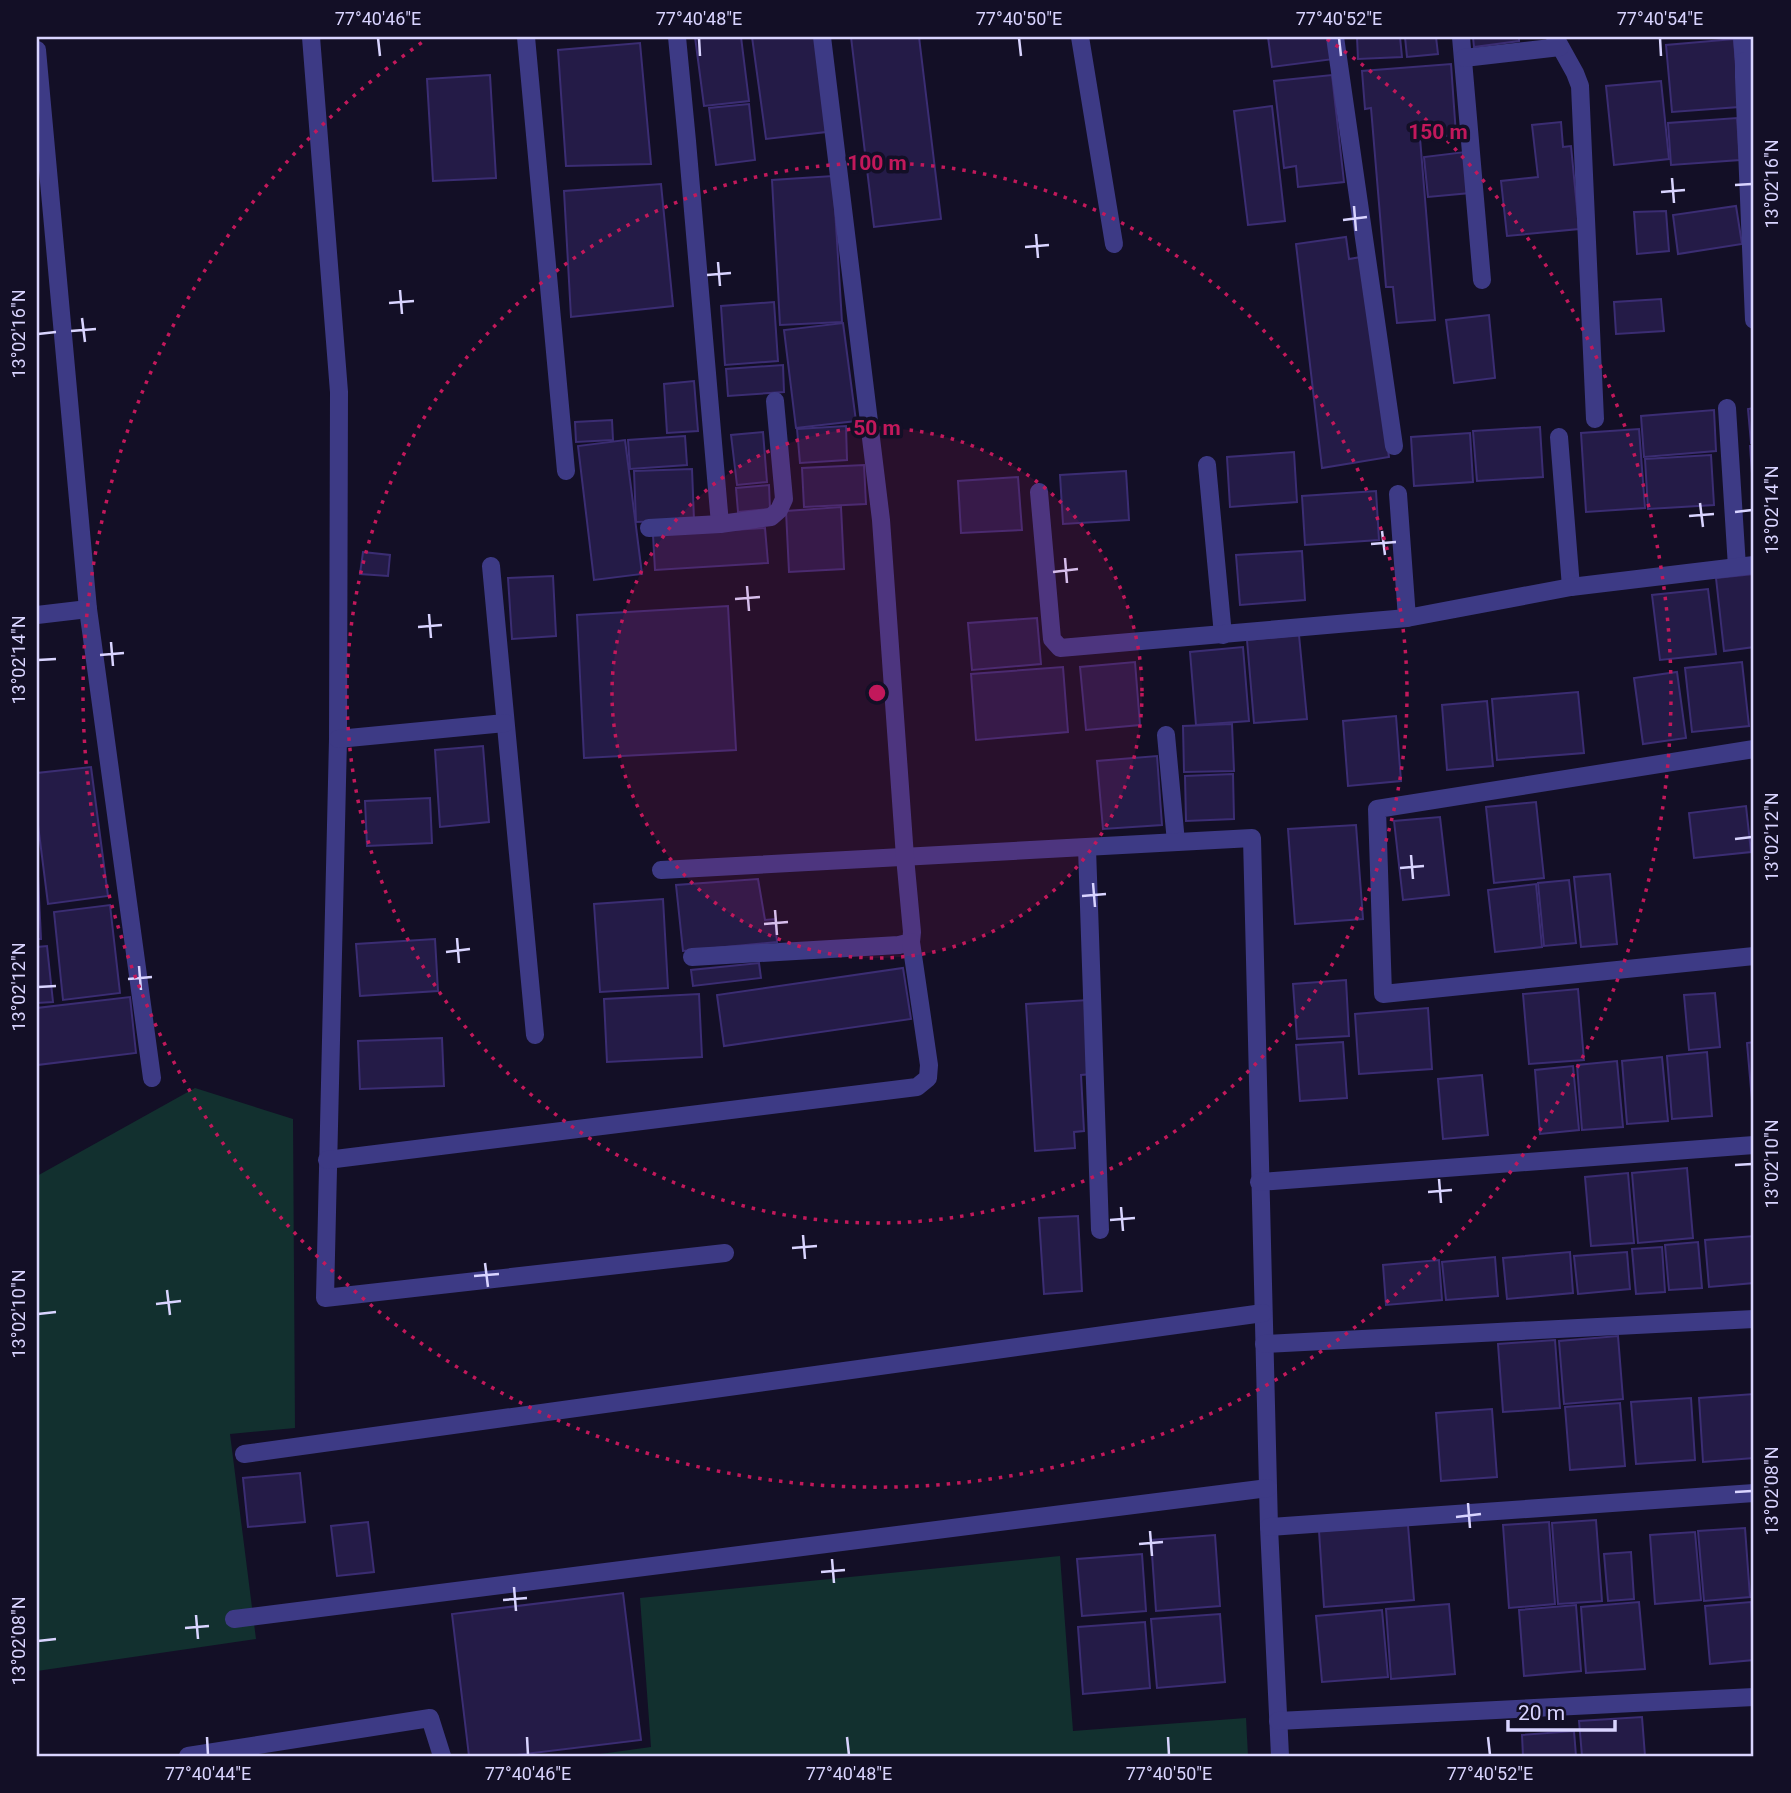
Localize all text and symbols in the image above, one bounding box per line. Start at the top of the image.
text: 77°40'46"E [335,8,421,29]
text: 77°40'48"E [656,8,742,29]
text: 77°40'50"E [976,8,1062,29]
text: 77°40'52"E [1296,8,1382,29]
text: 77°40'54"E [1617,8,1703,29]
text: 150 m [1408,120,1468,144]
text: 13°02'16"N [1761,139,1782,229]
text: 100 m [847,151,907,175]
text: 13°02'16"N [8,289,29,379]
text: 50 m [853,416,901,440]
text: 13°02'14"N [1761,465,1782,555]
text: 13°02'14"N [8,615,29,705]
centre of rings [865,681,889,705]
text: 13°02'12"N [1761,792,1782,882]
text: 13°02'12"N [8,942,29,1032]
text: 13°02'10"N [1761,1119,1782,1209]
text: 13°02'10"N [8,1269,29,1359]
text: 13°02'08"N [1761,1446,1782,1536]
text: 13°02'08"N [8,1596,29,1686]
scale bar [1508,1688,1614,1732]
text: 20 m [1518,1701,1565,1725]
text: 77°40'44"E [165,1763,251,1784]
text: 77°40'46"E [485,1763,571,1784]
text: 77°40'48"E [806,1763,892,1784]
text: 77°40'50"E [1126,1763,1212,1784]
text: 77°40'52"E [1447,1763,1533,1784]

